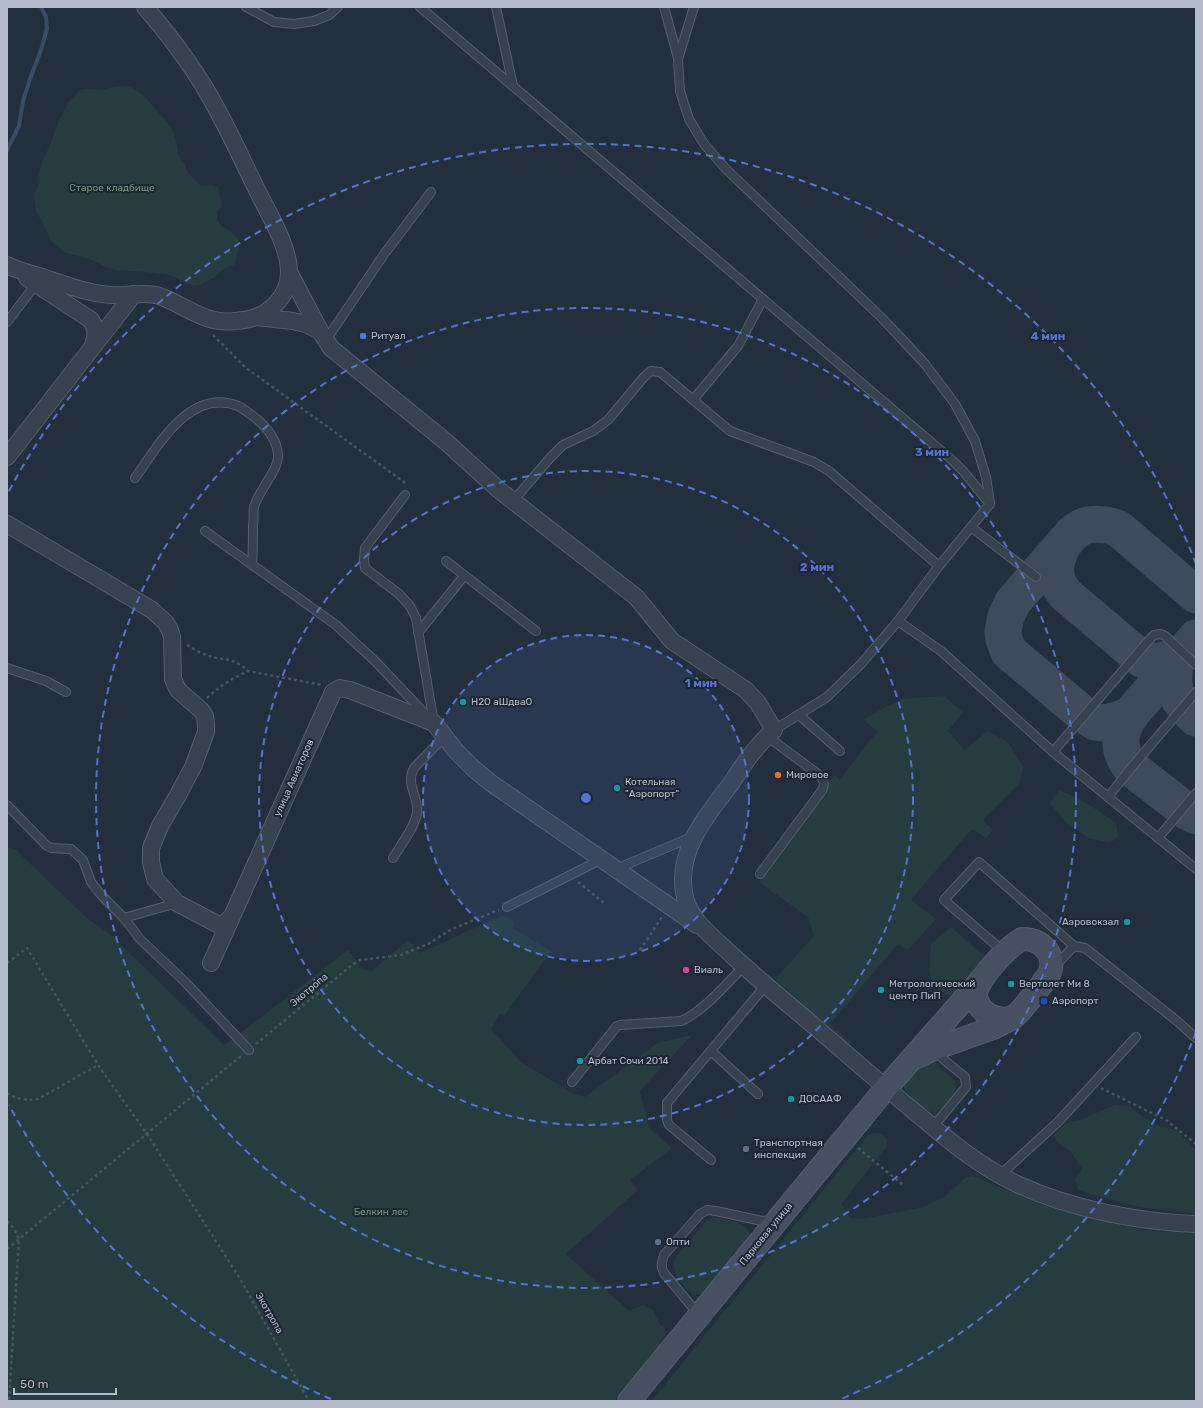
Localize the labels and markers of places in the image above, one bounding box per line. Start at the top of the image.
place label: Ритуал [371,330,406,342]
marker: Ритуал [358,331,368,341]
place label: H2O аШдваО [471,696,532,708]
marker: H2O аШдваО [458,697,468,707]
place label: Мировое [786,769,829,781]
marker: Мировое [773,770,783,780]
place label: Котельная "Аэропорт" [625,776,679,800]
marker: Котельная "Аэропорт" [612,783,622,793]
centre of rings [579,791,593,805]
place label: Аэровокзал [1062,916,1119,928]
marker: Аэровокзал [1122,917,1132,927]
place label: Виаль [694,964,723,976]
marker: Виаль [681,965,691,975]
place label: Метрологический центр ПиП [889,978,975,1002]
place label: Вертолет Ми 8 [1019,978,1090,990]
marker: Вертолет Ми 8 [1006,979,1016,989]
marker: Метрологический центр ПиП [876,985,886,995]
place label: Аэропорт [1052,995,1099,1007]
marker: Аэропорт [1039,996,1049,1006]
place label: Арбат Сочи 2014 [588,1055,669,1067]
marker: Арбат Сочи 2014 [575,1056,585,1066]
place label: ДОСААФ [799,1093,841,1105]
marker: ДОСААФ [786,1094,796,1104]
place label: Транспортная инспекция [754,1137,823,1161]
marker: Транспортная инспекция [741,1144,751,1154]
place label: Опти [666,1236,690,1248]
marker: Опти [653,1237,663,1247]

